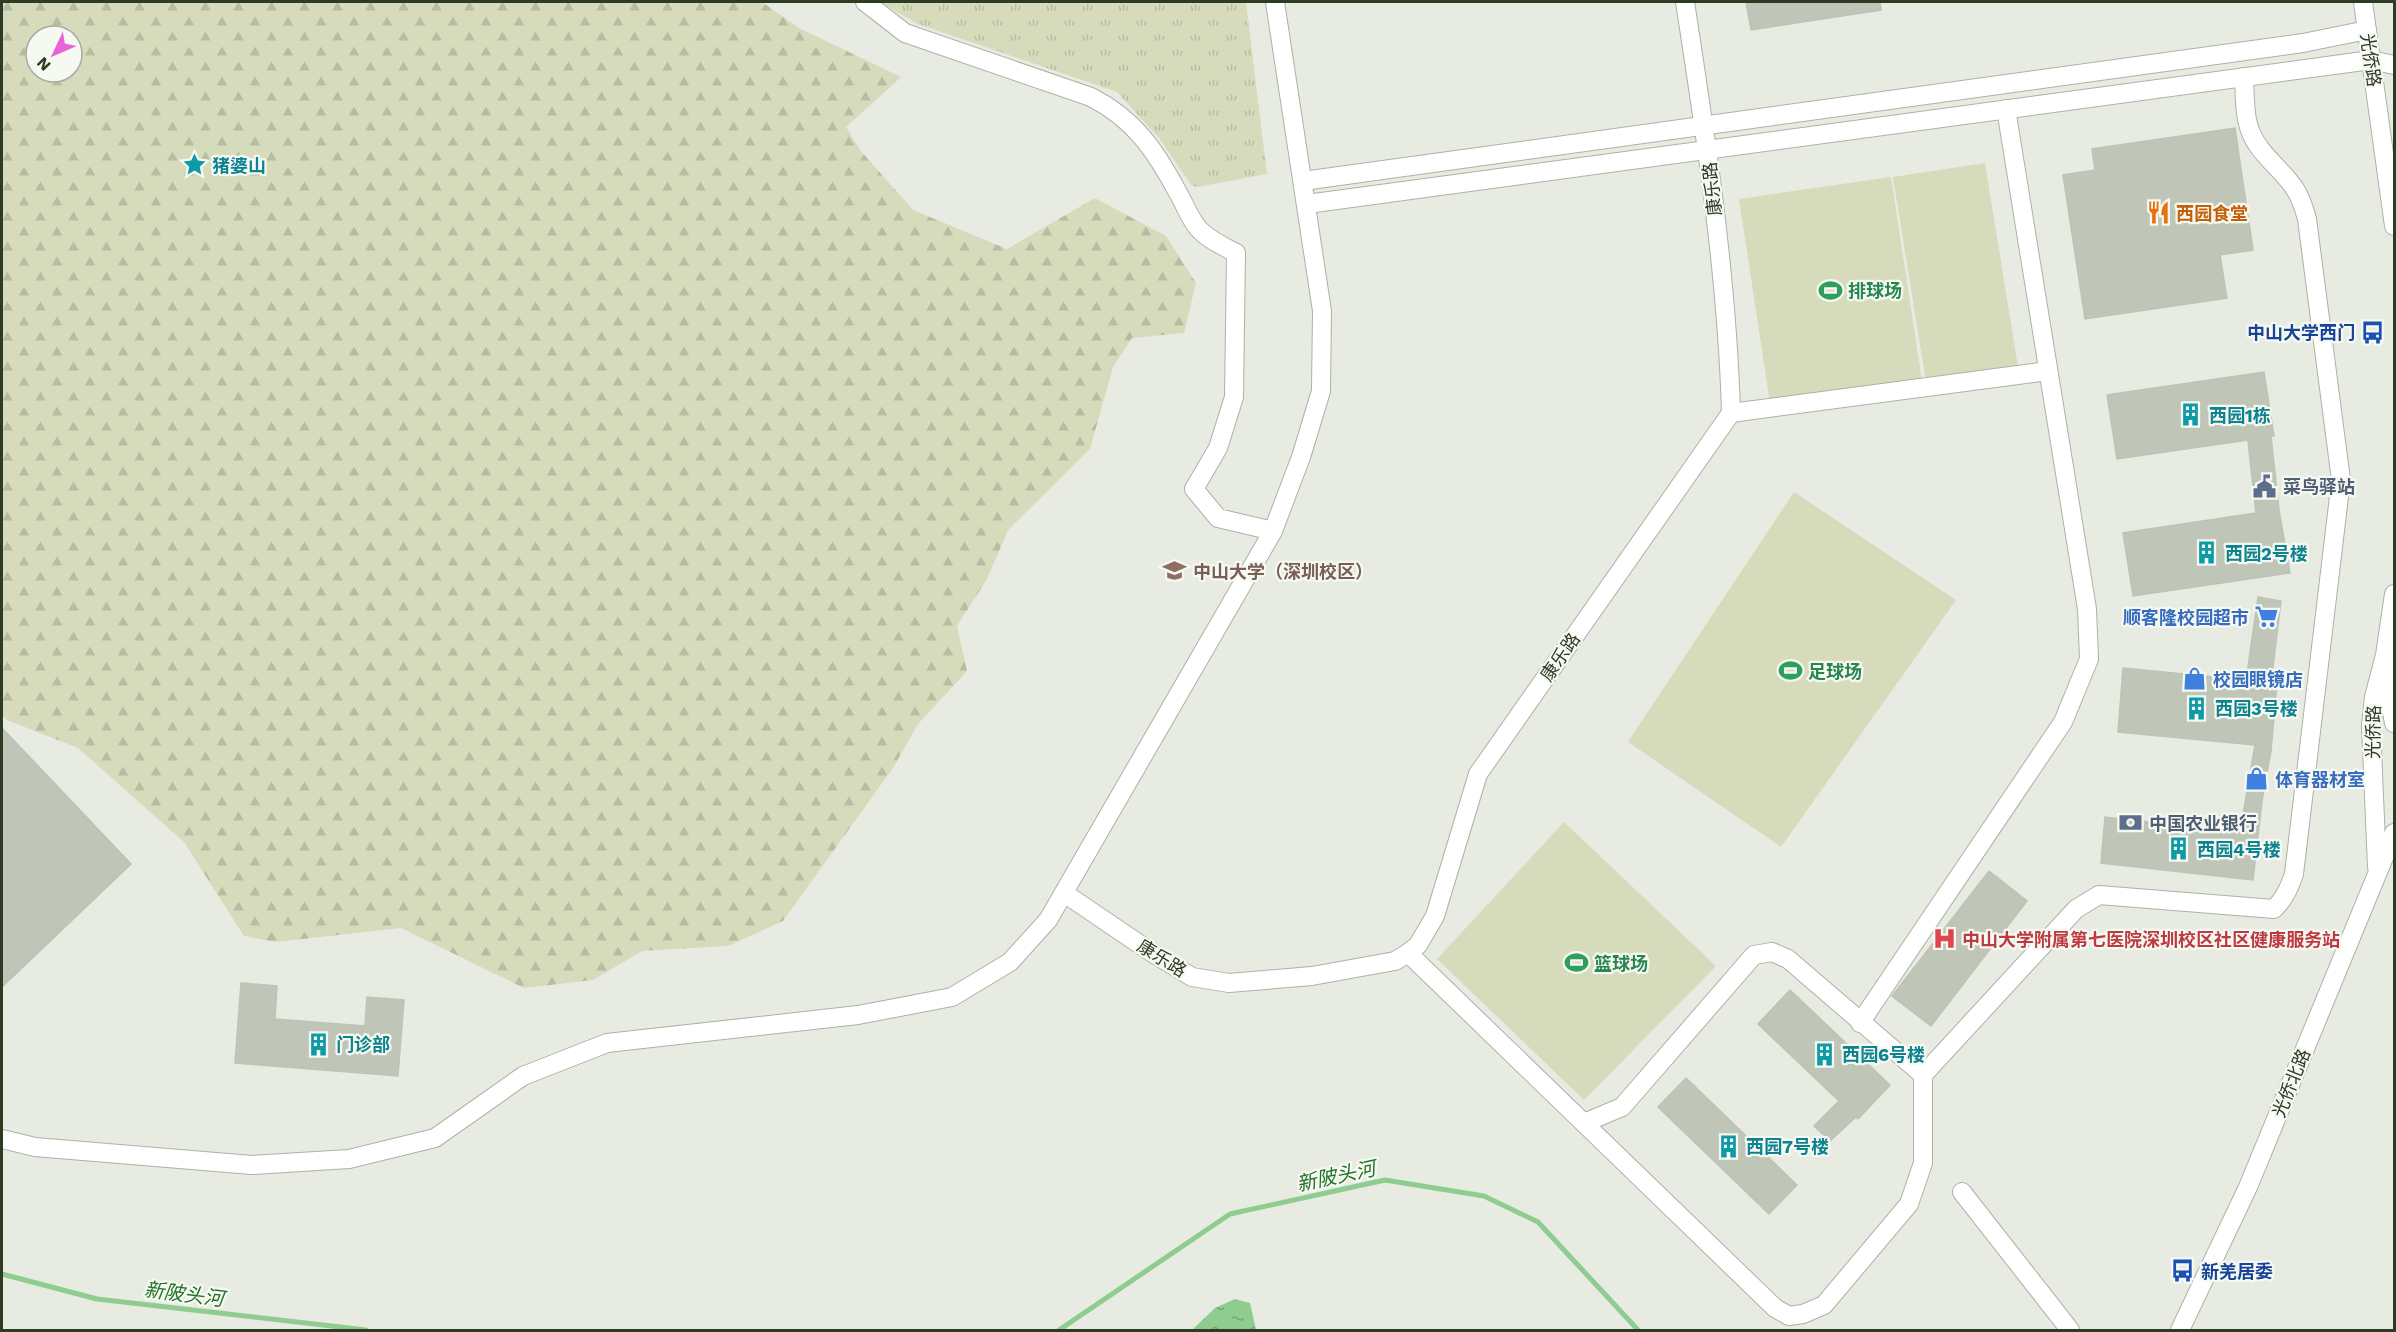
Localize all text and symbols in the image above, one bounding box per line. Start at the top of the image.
north arrow [24,24,84,84]
street label: 光侨路 [2357,32,2385,88]
text: N [33,53,55,75]
place icon: 猪婆山 [181,152,207,178]
place label: 猪婆山 [212,155,266,176]
street label: 康乐路 [1699,161,1725,217]
restaurant icon: 西园食堂 [2145,200,2171,226]
place label: 西园食堂 [2176,203,2248,224]
sports icon: 排球场 [1817,277,1843,303]
place label: 排球场 [1848,280,1902,301]
bus stop icon: 中山大学西门 [2360,319,2386,345]
place label: 中山大学西门 [2247,322,2355,343]
building icon: 西园1栋 [2178,402,2204,428]
place label: 西园1栋 [2209,405,2271,426]
public building icon: 菜鸟驿站 [2252,473,2278,499]
place label: 菜鸟驿站 [2283,476,2355,497]
building icon: 西园2号楼 [2194,540,2220,566]
place label: 西园2号楼 [2225,543,2308,564]
school or university icon: 中山大学（深圳校区） [1162,558,1188,584]
place label: 中山大学（深圳校区） [1193,561,1373,582]
supermarket icon: 顺客隆校园超市 [2254,604,2280,630]
place label: 顺客隆校园超市 [2123,607,2249,628]
street label: 康乐路 [1536,629,1584,685]
sports icon: 足球场 [1777,658,1803,684]
place label: 足球场 [1808,661,1862,682]
shop icon: 校园眼镜店 [2182,666,2208,692]
place label: 校园眼镜店 [2213,669,2303,690]
building icon: 西园3号楼 [2184,695,2210,721]
place label: 西园3号楼 [2215,698,2298,719]
street label: 光侨路 [2362,705,2384,759]
shop icon: 体育器材室 [2244,766,2270,792]
place label: 体育器材室 [2275,769,2365,790]
bank icon: 中国农业银行 [2118,810,2144,836]
place label: 中国农业银行 [2149,813,2257,834]
building icon: 西园4号楼 [2166,836,2192,862]
place label: 西园4号楼 [2197,839,2281,860]
hospital icon: 中山大学附属第七医院深圳校区社区健康服务站 [1931,926,1957,952]
place label: 中山大学附属第七医院深圳校区社区健康服务站 [1962,929,2340,950]
street label: 康乐路 [1134,935,1190,981]
sports icon: 篮球场 [1563,950,1589,976]
place label: 篮球场 [1594,953,1648,974]
building icon: 门诊部 [305,1031,331,1057]
place label: 门诊部 [336,1034,390,1055]
building icon: 西园6号楼 [1811,1041,1837,1067]
place label: 西园6号楼 [1842,1044,1925,1065]
street label: 光侨北路 [2268,1046,2314,1120]
building icon: 西园7号楼 [1715,1133,1741,1159]
place label: 西园7号楼 [1746,1136,1829,1157]
water label: 新陂头河 [1294,1155,1382,1196]
bus stop icon: 新羌居委 [2170,1258,2196,1284]
place label: 新羌居委 [2201,1261,2273,1282]
water label: 新陂头河 [143,1277,229,1311]

